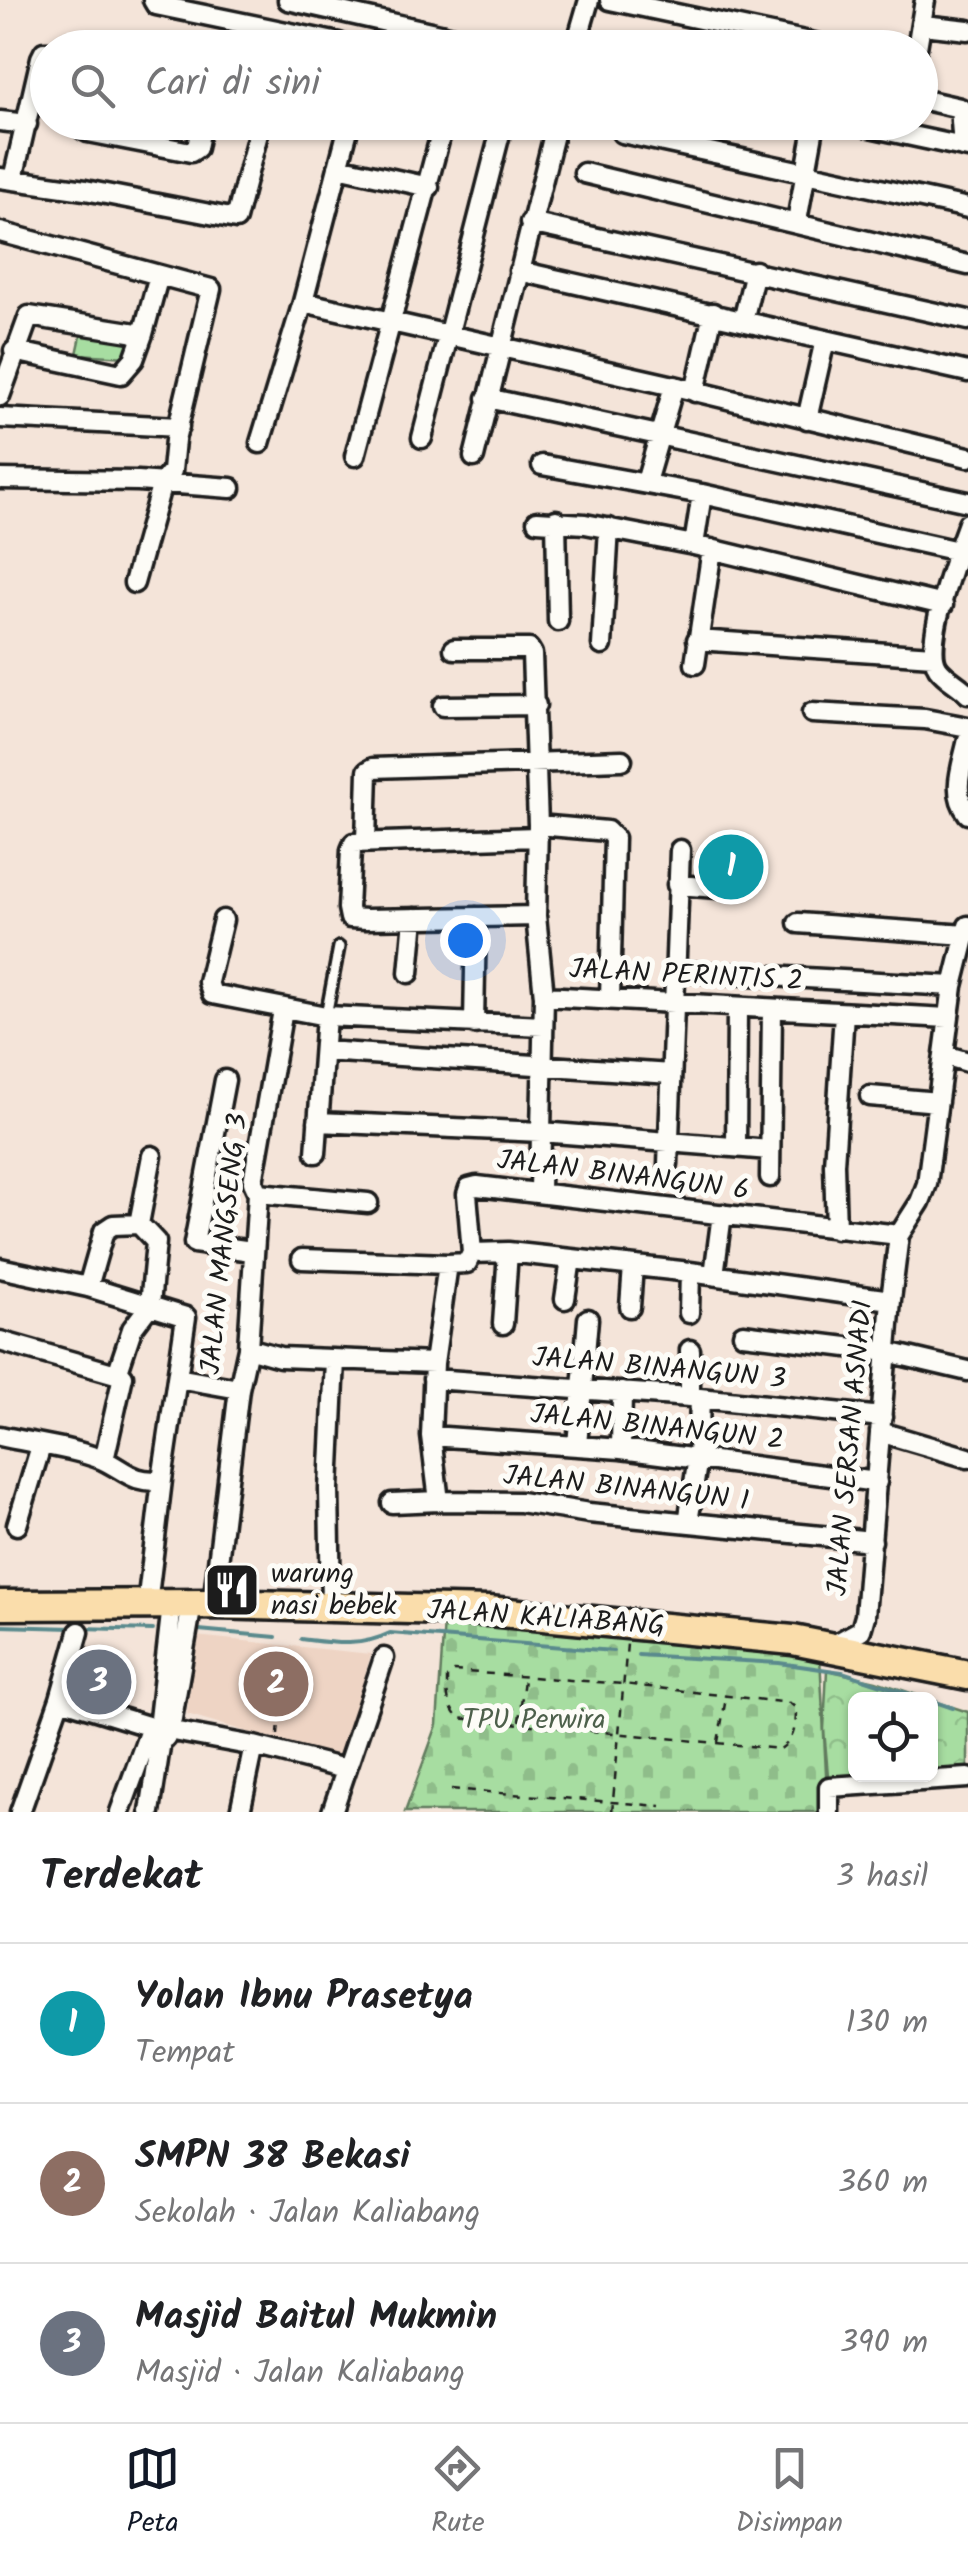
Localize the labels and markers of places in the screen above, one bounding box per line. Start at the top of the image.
pin: 1 [698,830,764,904]
place label: warung nasi bebek [271,1552,397,1629]
restaurant icon: warung nasi bebek [202,1560,262,1620]
pin: 3 [66,1644,132,1720]
pin: 2 [244,1646,308,1722]

